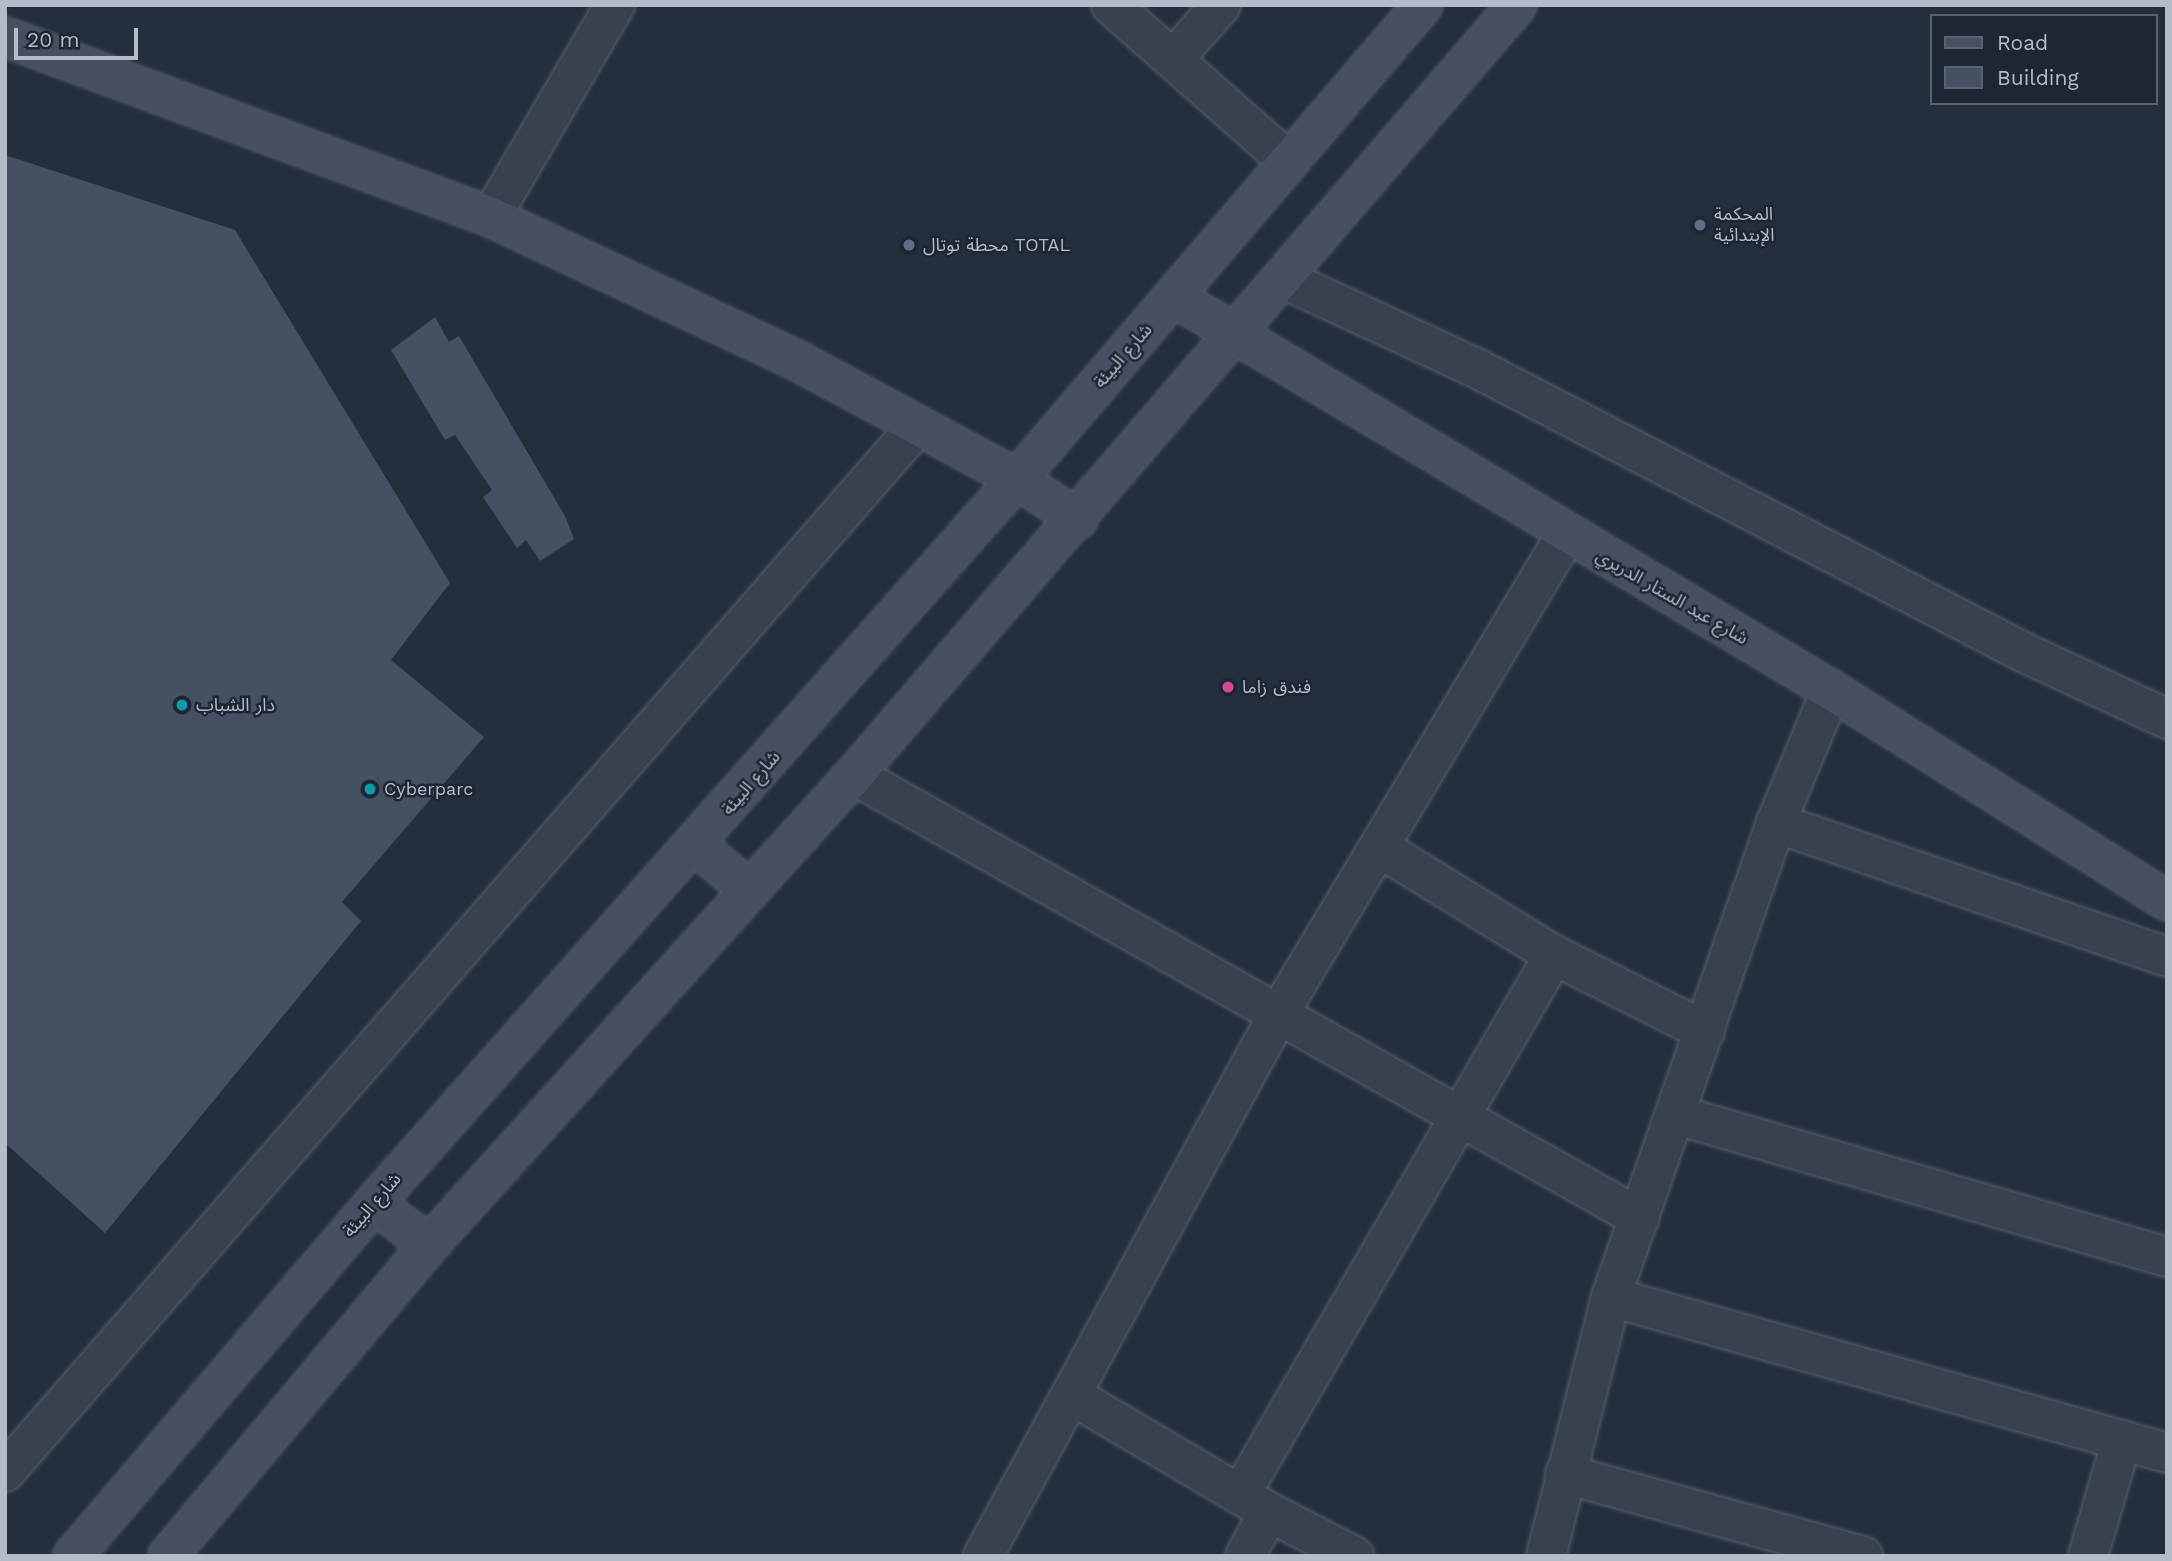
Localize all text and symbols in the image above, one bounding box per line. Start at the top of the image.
scale bar [18,14,142,58]
legend [1930,14,2158,105]
text: 20 m [27,27,79,52]
text: Road [1997,30,2048,55]
text: Building [1997,65,2079,90]
place label: المحكمة الإبتدائية [1714,204,1774,246]
marker: المحكمة الإبتدائية [1692,217,1708,233]
place label: محطة توتال TOTAL [923,234,1070,256]
marker: محطة توتال TOTAL [901,237,917,253]
street label: شارع البيئة [1089,319,1157,393]
street label: شارع عبد الستار الدريري [1592,545,1752,649]
place label: فندق زاما [1242,676,1311,698]
marker: فندق زاما [1220,679,1236,695]
place label: دار الشباب [196,694,275,716]
marker: دار الشباب [174,697,190,713]
street label: شارع البيئة [717,746,785,820]
place label: Cyberparc [384,778,473,800]
marker: Cyberparc [362,781,378,797]
street label: شارع البيئة [338,1168,406,1242]

